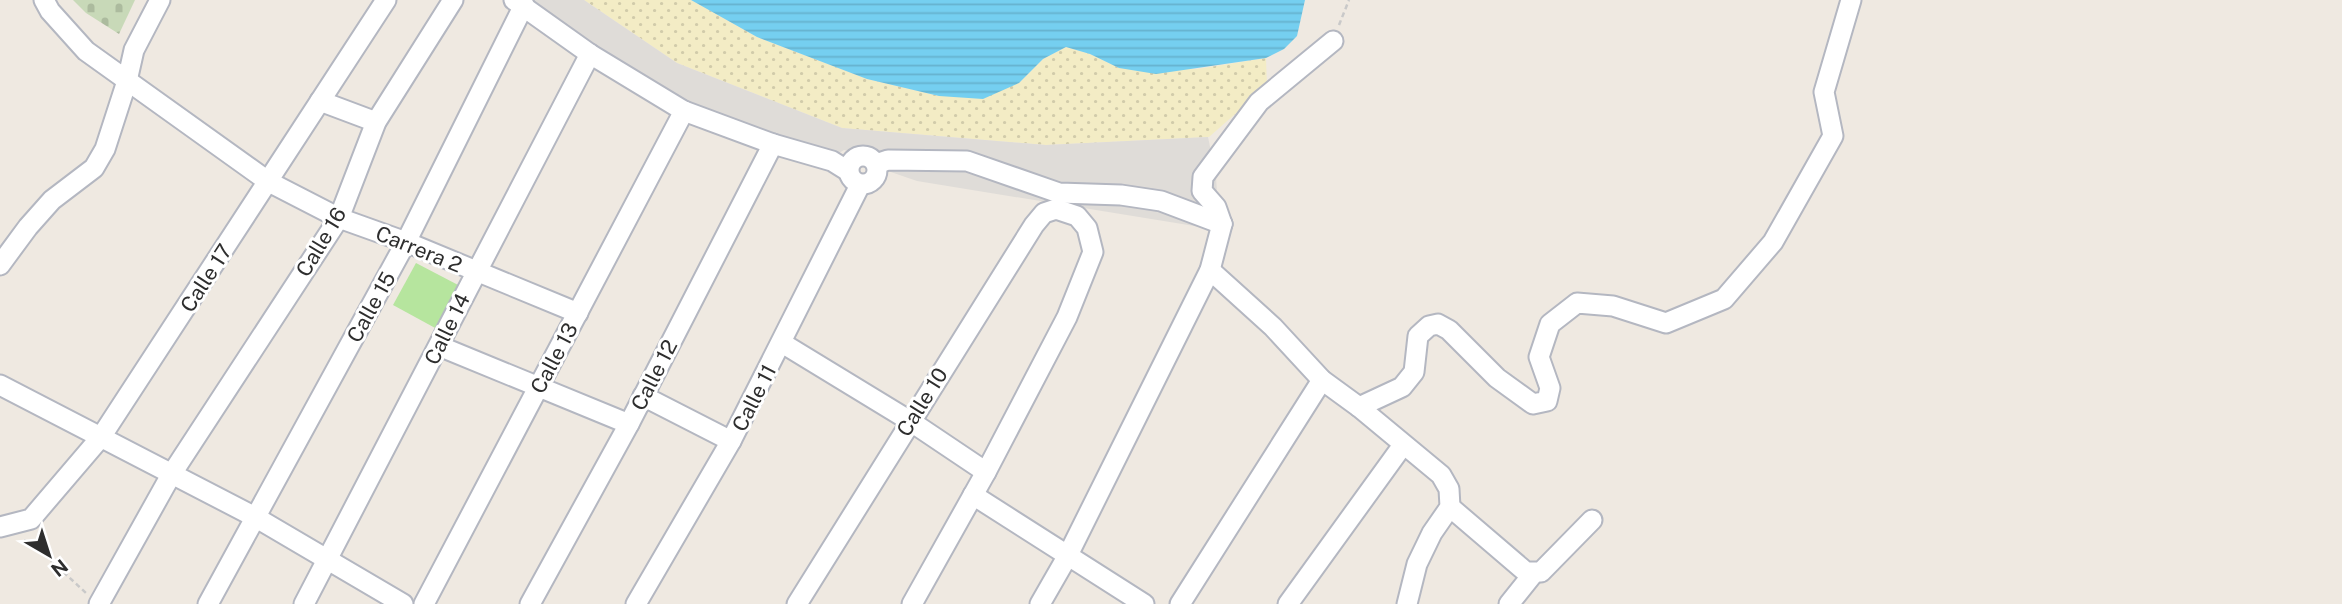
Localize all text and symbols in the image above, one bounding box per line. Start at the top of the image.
street label: Calle 16 [291,203,351,281]
street label: Carrera 2 [372,220,466,278]
street label: Calle 17 [175,239,237,317]
street label: Calle 15 [341,267,401,347]
street label: Calle 14 [419,289,475,369]
street label: Calle 13 [525,318,583,398]
street label: Calle 12 [626,336,682,414]
street label: Calle 11 [727,360,781,436]
street label: Calle 10 [891,363,953,441]
north arrow [14,520,84,590]
text: N [47,555,72,581]

